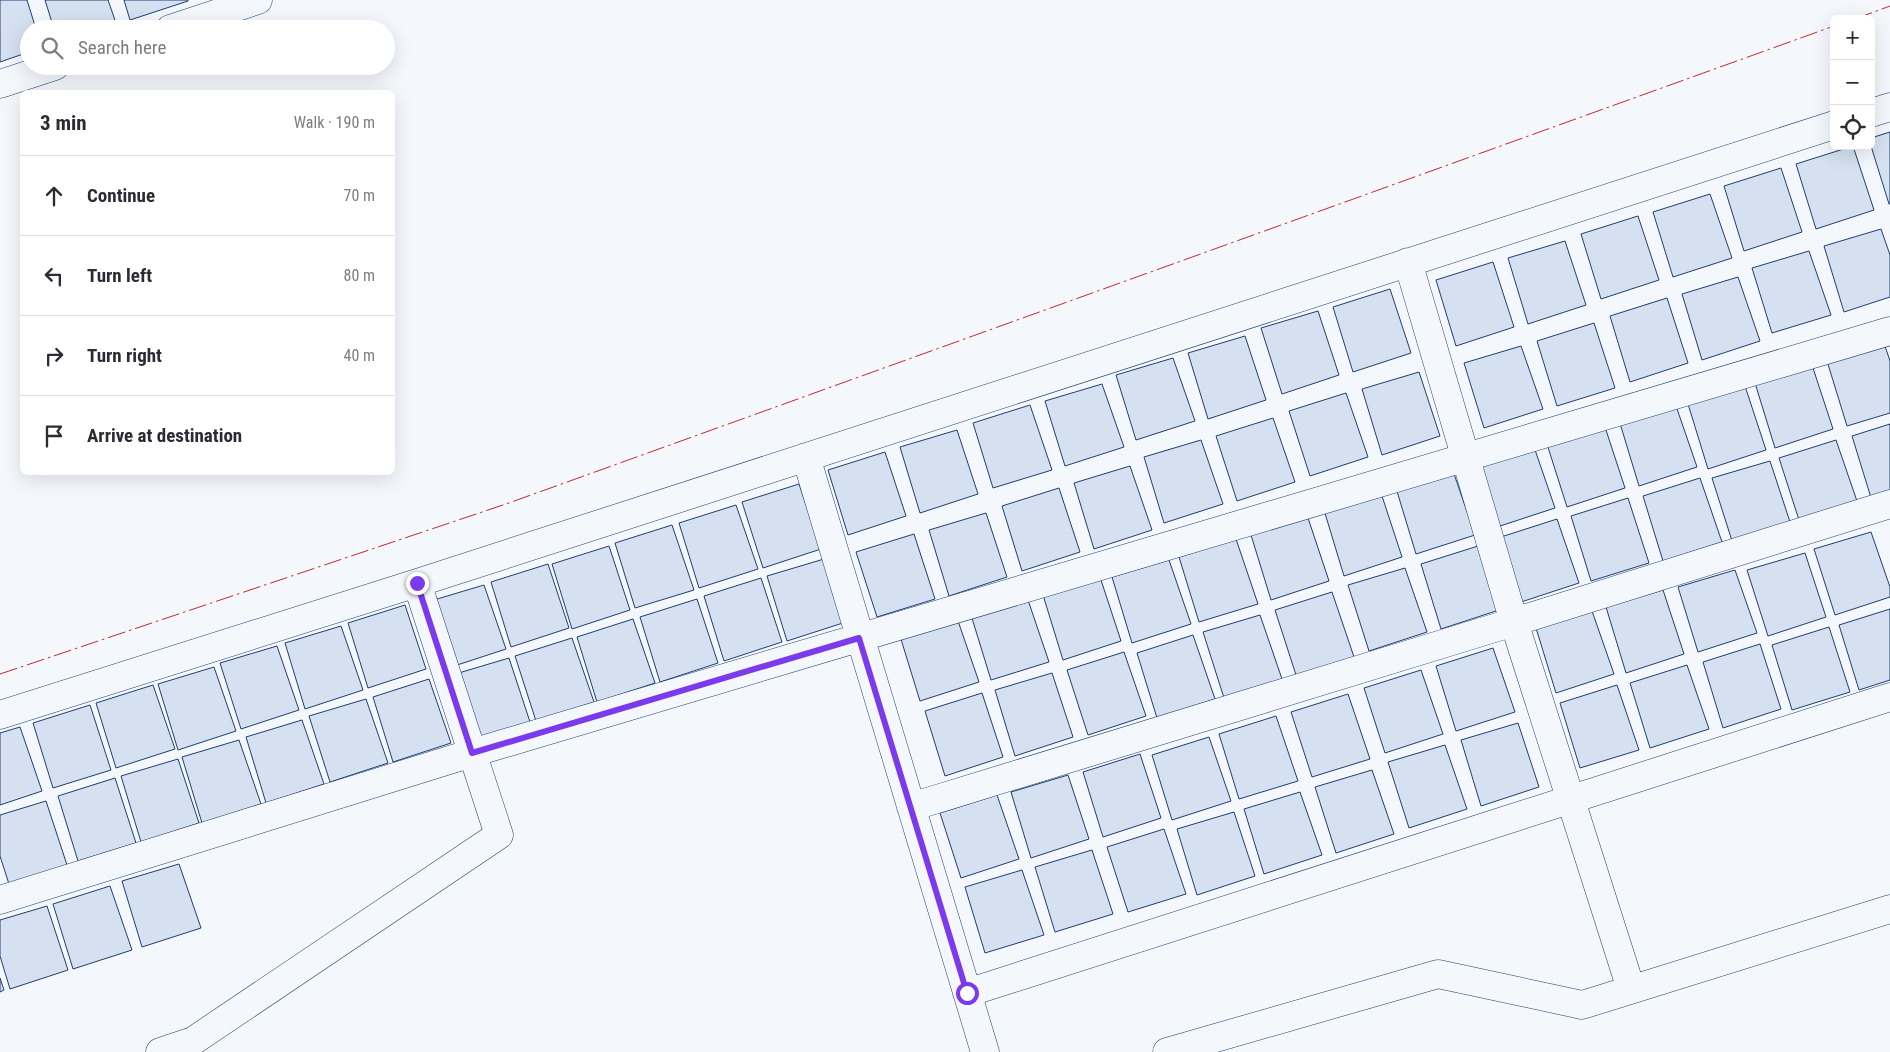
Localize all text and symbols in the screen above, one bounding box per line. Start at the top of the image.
map controls [1830,15,1875,150]
button: + [1830,15,1875,60]
search box [20,20,395,75]
icon: search [38,34,66,62]
text: Search here [78,36,166,59]
button: − [1830,60,1875,105]
button: locate [1830,105,1875,150]
text: 3 min [40,111,87,135]
text: Walk · 190 m [294,113,375,132]
icon: ahead [40,182,68,210]
text: Continue [87,184,155,207]
text: 70 m [343,186,375,205]
icon: left [40,262,68,290]
text: Turn left [87,264,152,287]
text: 80 m [343,266,375,285]
icon: right [40,342,68,370]
text: Turn right [87,344,162,367]
text: 40 m [343,346,375,365]
icon: arrive [40,422,68,450]
text: Arrive at destination [87,424,242,447]
route end [406,572,429,595]
route start [956,982,979,1005]

